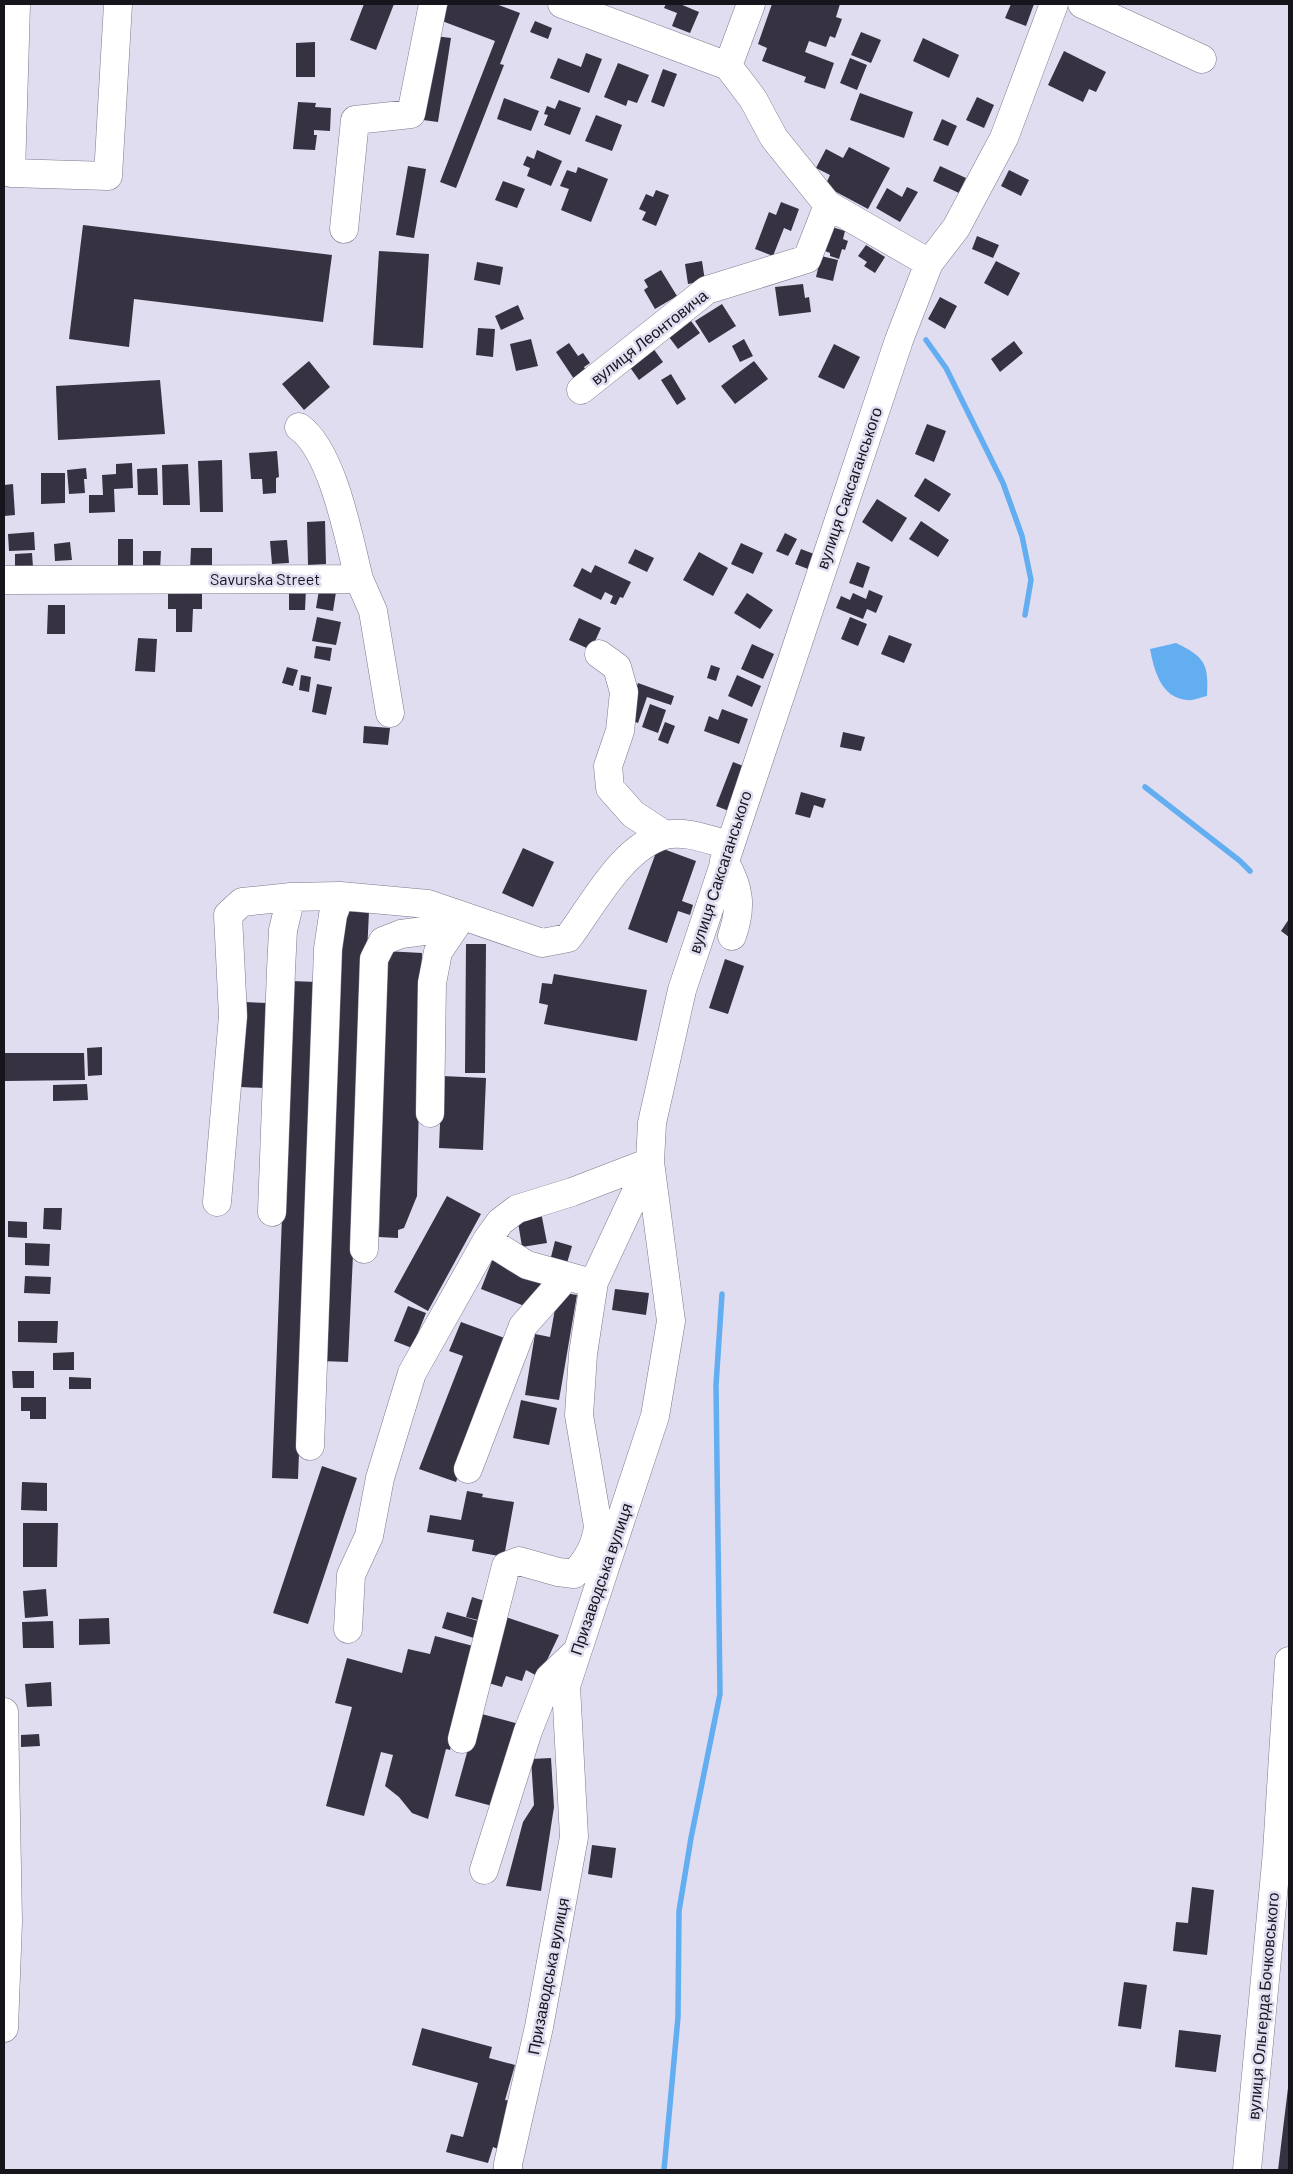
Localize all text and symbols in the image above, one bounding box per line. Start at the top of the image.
street label: вулиця Леонтовича [587,285,711,388]
street label: вулиця Саксаганського [812,404,885,571]
street label: Savurska Street [210,569,320,588]
street label: вулиця Саксаганського [684,788,755,956]
street label: Призаводська вулиця [566,1500,635,1657]
street label: вулиця Ольгерда Бочковського [1243,1891,1282,2120]
street label: Призаводська вулиця [523,1896,572,2056]

